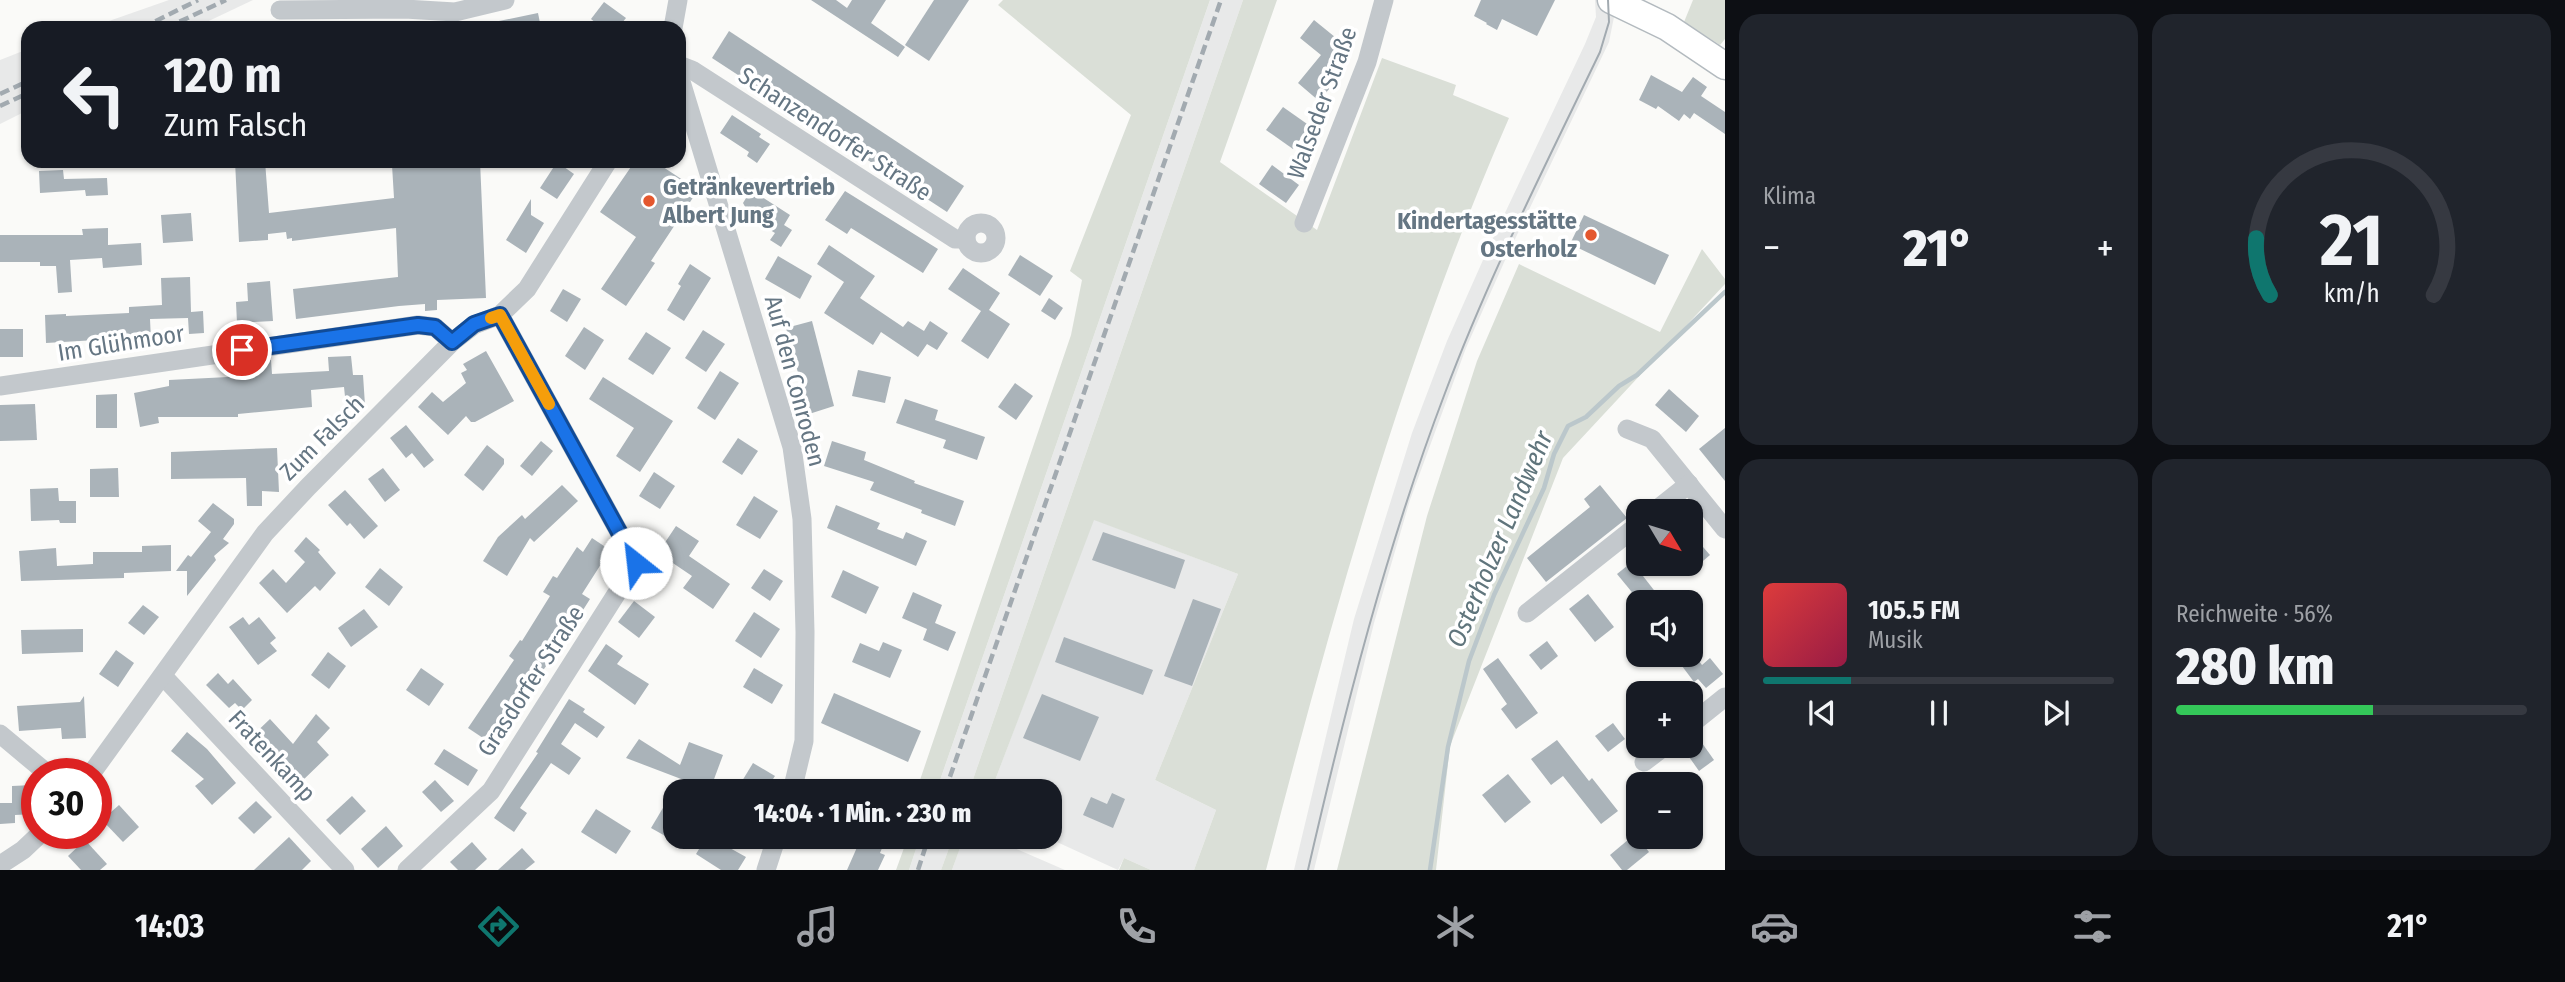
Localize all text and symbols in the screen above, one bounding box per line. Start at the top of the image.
street label: Walseder Straße [1282,23,1362,183]
text: 120 m [164,46,282,105]
icon: left [49,49,140,140]
street label: Schanzendorfer Straße [734,61,936,207]
text: Zum Falsch [164,106,307,144]
place label: Getränkevertrieb Albert Jung [662,173,835,229]
text: Klima [1763,182,1816,210]
marker: Getränkevertrieb Albert Jung [641,193,657,209]
text: 21 [2319,198,2383,285]
place label: Kindertagesstätte Osterholz [1397,207,1577,263]
text: 21° [1903,217,1974,280]
text: − [1763,225,1780,271]
text: + [2097,225,2114,271]
marker: Kindertagesstätte Osterholz [1583,227,1599,243]
text: km/h [2324,279,2379,309]
street label: Auf den Conroden [759,292,831,470]
street label: Im Glühmoor [56,319,187,367]
pin [212,320,272,380]
icon: arrive [223,331,261,369]
street label: Zum Falsch [274,390,370,486]
water label: Osterholzer Landwehr [1440,425,1560,652]
north arrow [1626,499,1703,576]
map controls [1626,499,1703,849]
position arrow [599,526,673,600]
button: sound [1626,590,1703,667]
text: 105.5 FM [1868,595,1960,626]
street label: Grasdorfer Straße [472,600,590,762]
text: Reichweite · 56% [2176,600,2333,628]
text: Musik [1868,626,1923,654]
text: 280 km [2176,635,2334,698]
button: + [1626,681,1703,758]
icon: previous [1803,694,1841,732]
icon: pause [1920,694,1958,732]
icon: next [2037,694,2075,732]
street label: Fratenkamp [223,704,321,808]
speed limit sign: 30 [21,758,112,849]
button: − [1626,772,1703,849]
text: 14:04 · 1 Min. · 230 m [754,798,971,829]
icon: directions [474,902,523,951]
icon: music [793,902,842,951]
icon: phone [1112,902,1161,951]
icon: climate [1431,902,1480,951]
icon: car [1750,902,1799,951]
icon: filters [2068,902,2117,951]
text: 14:03 [135,907,205,945]
text: 21° [2387,907,2430,945]

